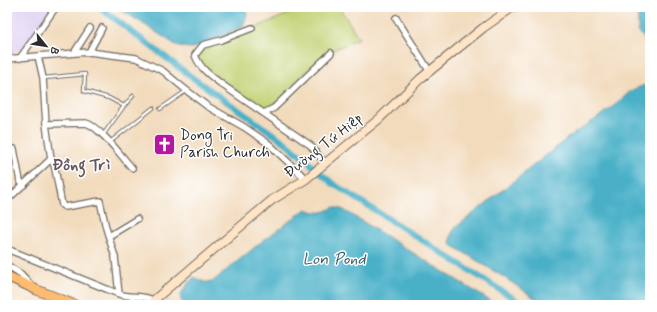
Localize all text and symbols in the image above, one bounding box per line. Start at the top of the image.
north arrow [26,26,66,66]
text: B [46,44,62,57]
street label: Đường Tứ Hiệp [280,109,368,184]
place label: Dong Tri Parish Church [180,126,270,163]
church icon: Dong Tri Parish Church [152,131,178,157]
district label: Đồng Trì [52,155,110,178]
water label: Lon Pond [302,249,367,270]

